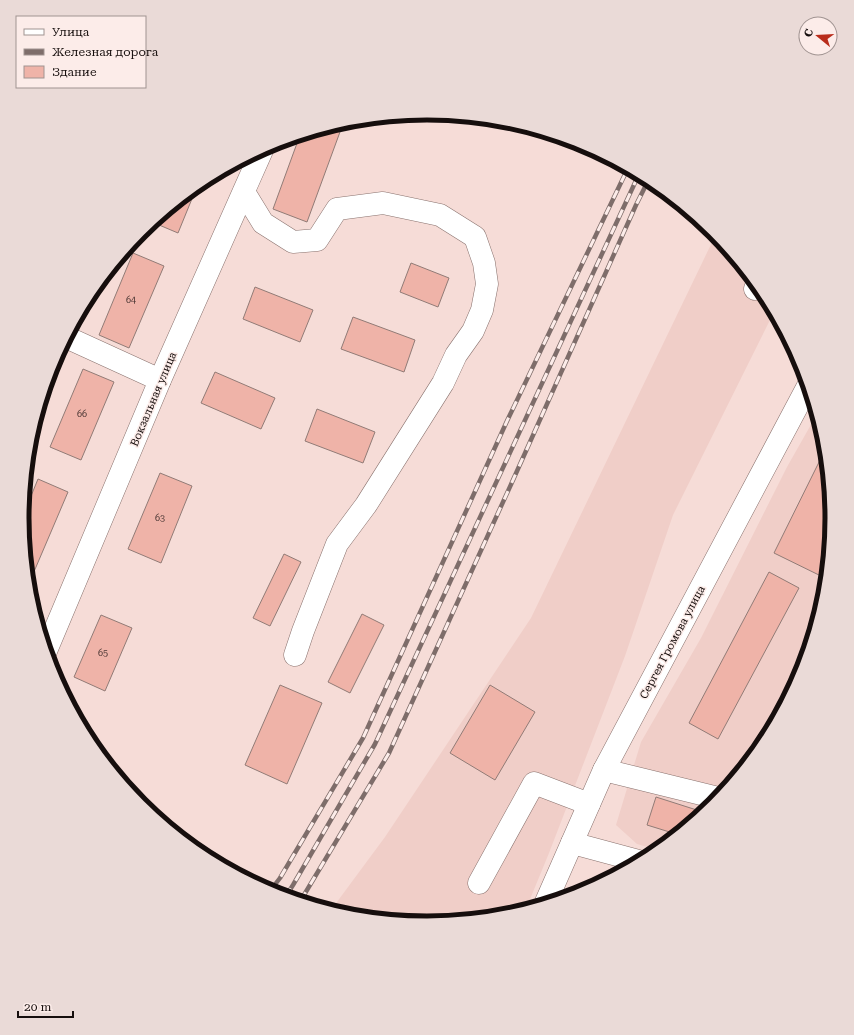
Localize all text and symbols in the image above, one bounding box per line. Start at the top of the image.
legend [16,16,146,88]
north arrow [798,16,838,56]
text: Улица [52,25,90,39]
text: С [802,27,816,39]
text: Железная дорога [52,45,159,59]
text: Здание [52,65,97,79]
house number: 64 [126,295,136,305]
street label: Вокзальная улица [128,350,179,448]
house number: 66 [77,409,87,419]
house number: 63 [155,513,165,523]
street label: Сергея Громова улица [637,583,708,701]
house number: 65 [98,648,108,658]
scale bar [18,993,73,1019]
text: 20 m [24,1000,51,1014]

